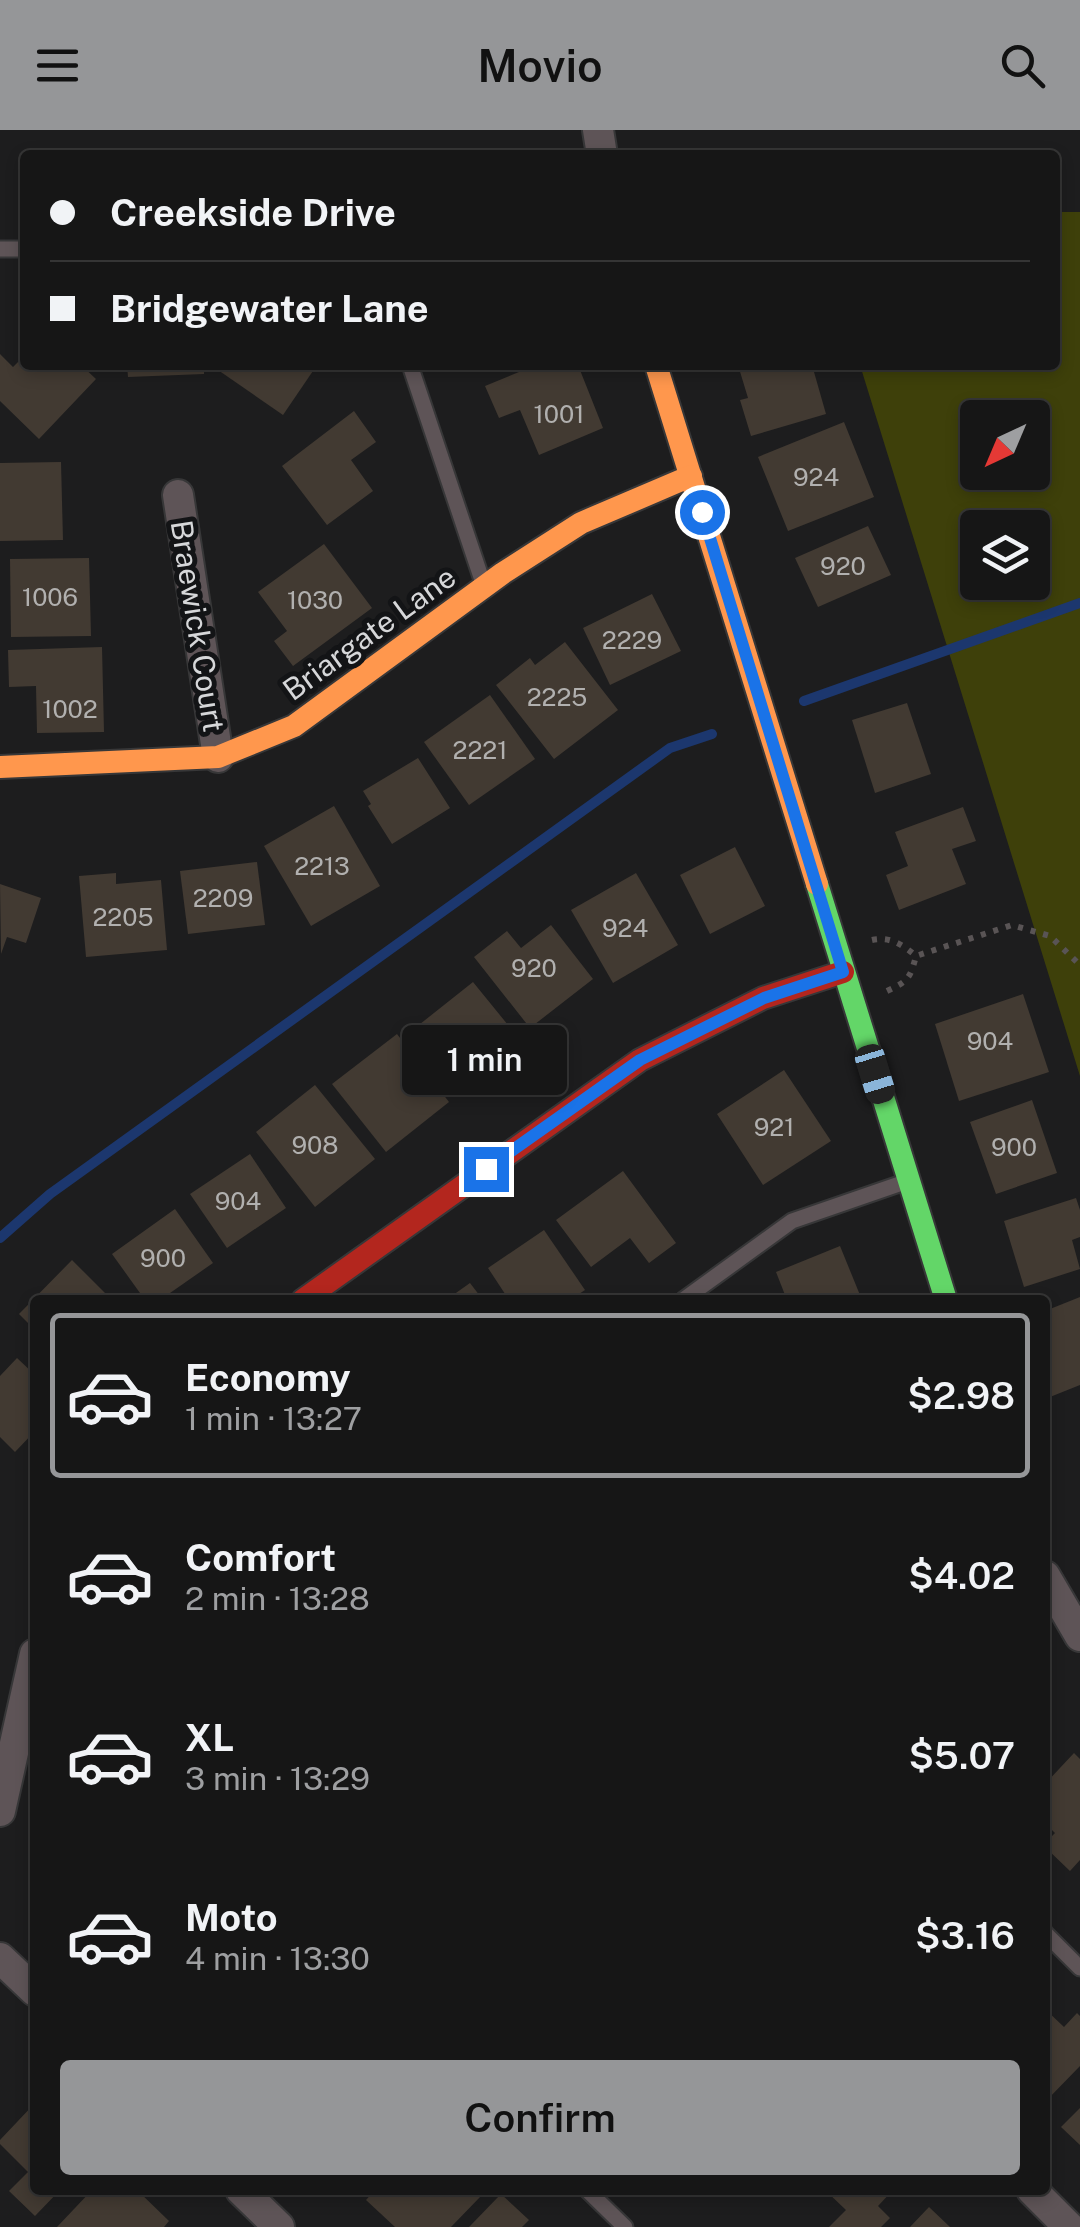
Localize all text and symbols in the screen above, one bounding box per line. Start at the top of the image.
icon: menu [30,38,85,93]
icon: search [995,38,1050,93]
text: Movio [477,39,603,92]
text: Creekside Drive [110,190,396,235]
text: Bridgewater Lane [110,286,429,331]
house number: 1001 [534,399,584,429]
north arrow [960,400,1050,490]
map controls [960,400,1050,600]
house number: 924 [793,462,839,492]
route start [680,490,725,535]
button: layers [960,510,1050,600]
street label: Braewick Court [163,518,233,734]
house number: 920 [820,551,866,581]
street label: Briargate Lane [276,558,462,708]
house number: 1006 [22,582,78,612]
house number: 1030 [287,585,343,615]
house number: 2229 [602,625,662,655]
house number: 2225 [527,682,587,712]
house number: 1002 [42,694,98,724]
house number: 2221 [453,735,507,765]
house number: 2213 [294,851,350,881]
house number: 2209 [193,883,253,913]
house number: 2205 [92,902,154,932]
house number: 924 [602,913,648,943]
house number: 920 [511,953,557,983]
callout: 1 min [404,1024,568,1094]
house number: 904 [967,1026,1013,1056]
text: 1 min [446,1041,523,1078]
car [852,1041,898,1107]
house number: 921 [754,1112,794,1142]
house number: 908 [292,1130,338,1160]
house number: 900 [991,1132,1037,1162]
route end [464,1147,509,1192]
house number: 904 [215,1186,261,1216]
house number: 900 [140,1243,186,1273]
icon: car [65,1351,155,1441]
text: Economy [185,1355,351,1400]
text: $2.98 [907,1373,1015,1418]
text: 1 min · 13:27 [185,1400,362,1437]
icon: car [65,1531,155,1621]
text: Comfort [185,1535,336,1580]
text: $4.02 [908,1553,1015,1598]
text: 2 min · 13:28 [185,1580,370,1617]
icon: car [65,1711,155,1801]
text: XL [185,1715,234,1760]
text: $5.07 [908,1733,1015,1778]
text: 3 min · 13:29 [185,1760,370,1797]
icon: car [65,1891,155,1981]
text: Moto [185,1895,278,1940]
text: $3.16 [915,1913,1015,1958]
text: 4 min · 13:30 [185,1940,370,1977]
button: Confirm [60,2060,1020,2175]

